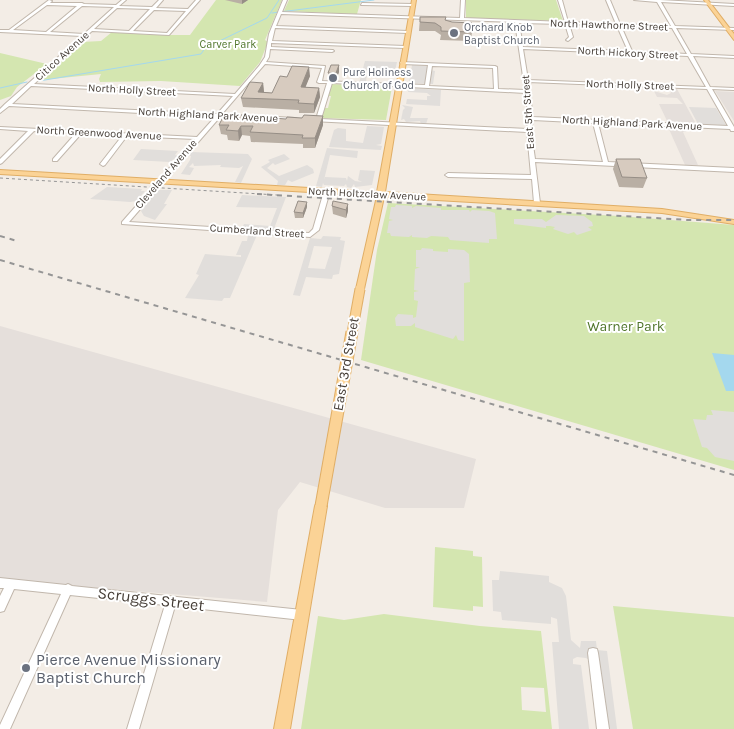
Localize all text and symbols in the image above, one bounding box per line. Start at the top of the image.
street label: North Hawthorne Street [550,16,668,34]
place label: Orchard Knob Baptist Church [464,21,540,47]
marker: Orchard Knob Baptist Church [448,27,460,39]
street label: Citico Avenue [32,28,92,84]
park label: Carver Park [200,38,256,51]
street label: North Hickory Street [577,44,679,62]
place label: Pure Holiness Church of God [343,66,414,92]
marker: Pure Holiness Church of God [327,72,339,84]
street label: East 5th Street [519,74,537,150]
street label: North Holly Street [586,77,674,93]
street label: North Holly Street [88,81,176,99]
street label: North Highland Park Avenue [138,105,279,125]
street label: North Highland Park Avenue [562,113,703,133]
street label: North Greenwood Avenue [36,123,162,143]
street label: Cleveland Avenue [132,136,200,211]
street label: North Holtzclaw Avenue [308,184,427,204]
street label: Cumberland Street [209,221,305,241]
street label: East 3rd Street [329,316,363,412]
park label: Warner Park [587,318,665,335]
street label: Scruggs Street [96,583,206,615]
place label: Pierce Avenue Missionary Baptist Church [36,650,221,687]
marker: Pierce Avenue Missionary Baptist Church [20,662,32,674]

